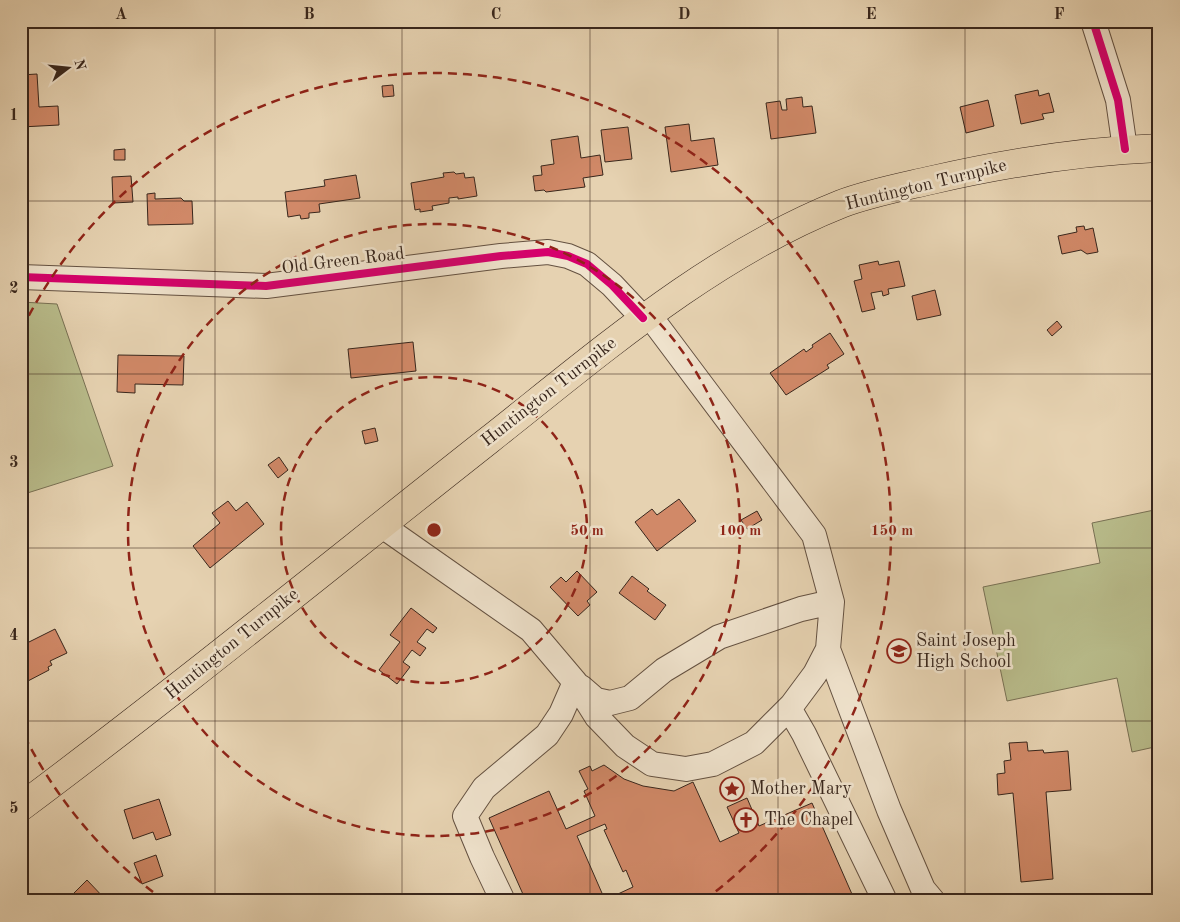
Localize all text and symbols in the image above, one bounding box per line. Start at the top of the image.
text: A [115,7,127,23]
text: B [303,7,315,23]
text: C [491,7,501,23]
text: D [678,7,690,23]
text: E [865,7,877,23]
text: F [1054,7,1065,23]
north arrow [42,42,92,92]
text: N [71,58,88,72]
text: 1 [9,108,19,124]
street label: Huntington Turnpike [844,156,1008,214]
street label: Old Green Road [281,245,405,277]
text: 2 [9,281,19,297]
street label: Huntington Turnpike [478,334,620,450]
text: 3 [9,455,19,471]
centre of rings [425,521,443,539]
text: 50 m [570,524,604,539]
text: 100 m [719,524,761,539]
text: 150 m [871,524,913,539]
street label: Huntington Turnpike [162,585,302,703]
text: 4 [9,628,19,644]
place label: Saint Joseph High School [916,632,1016,671]
school or university icon: Saint Joseph High School [886,638,912,664]
place icon: Mother Mary [719,776,745,802]
place label: Mother Mary [750,780,852,798]
text: 5 [9,801,19,817]
church icon: The Chapel [733,807,759,833]
place label: The Chapel [764,811,853,829]

